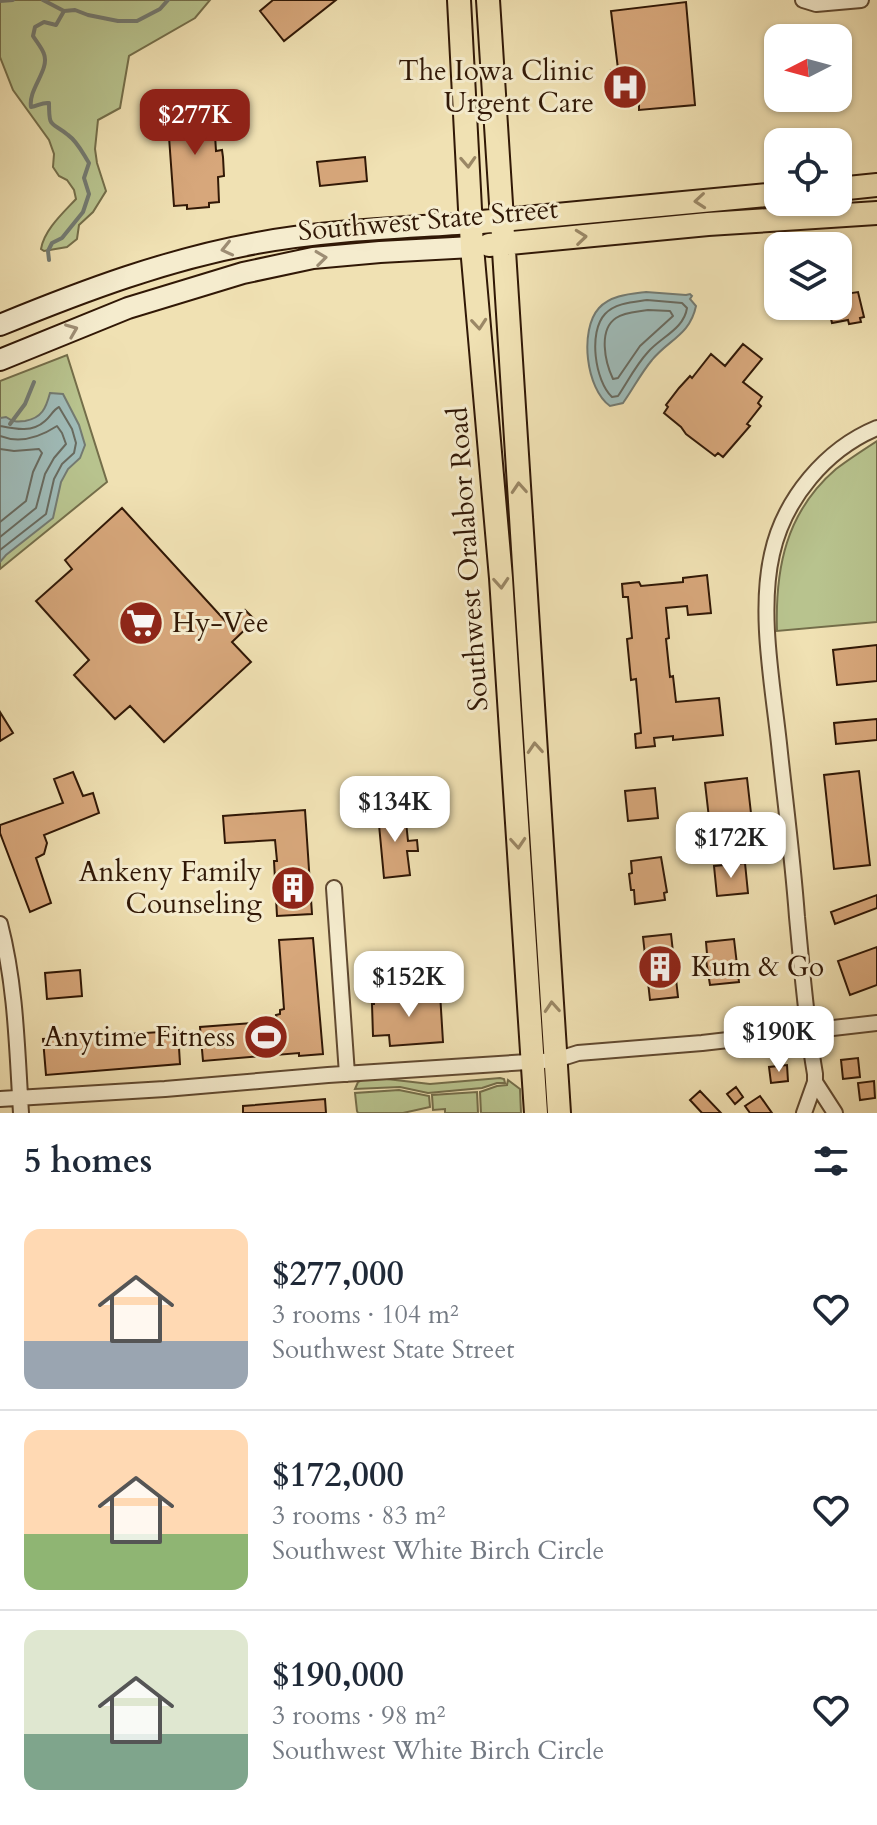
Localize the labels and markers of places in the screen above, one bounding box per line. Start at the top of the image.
place label: The Iowa Clinic Urgent Care [398,52,594,122]
hospital icon: The Iowa Clinic Urgent Care [601,63,649,111]
pin: $277K [139,89,251,157]
supermarket icon: Hy-Vee [117,599,165,647]
place label: Hy-Vee [172,604,269,642]
pin: $134K [339,776,451,844]
pin: $172K [675,812,787,880]
place label: Ankeny Family Counseling [79,853,262,923]
building icon: Ankeny Family Counseling [269,864,317,912]
building icon: Kum & Go [636,943,684,991]
place label: Kum & Go [691,948,824,986]
pin: $152K [353,951,465,1019]
pin: $190K [723,1006,835,1074]
sports icon: Anytime Fitness [242,1013,290,1061]
place label: Anytime Fitness [44,1018,235,1056]

